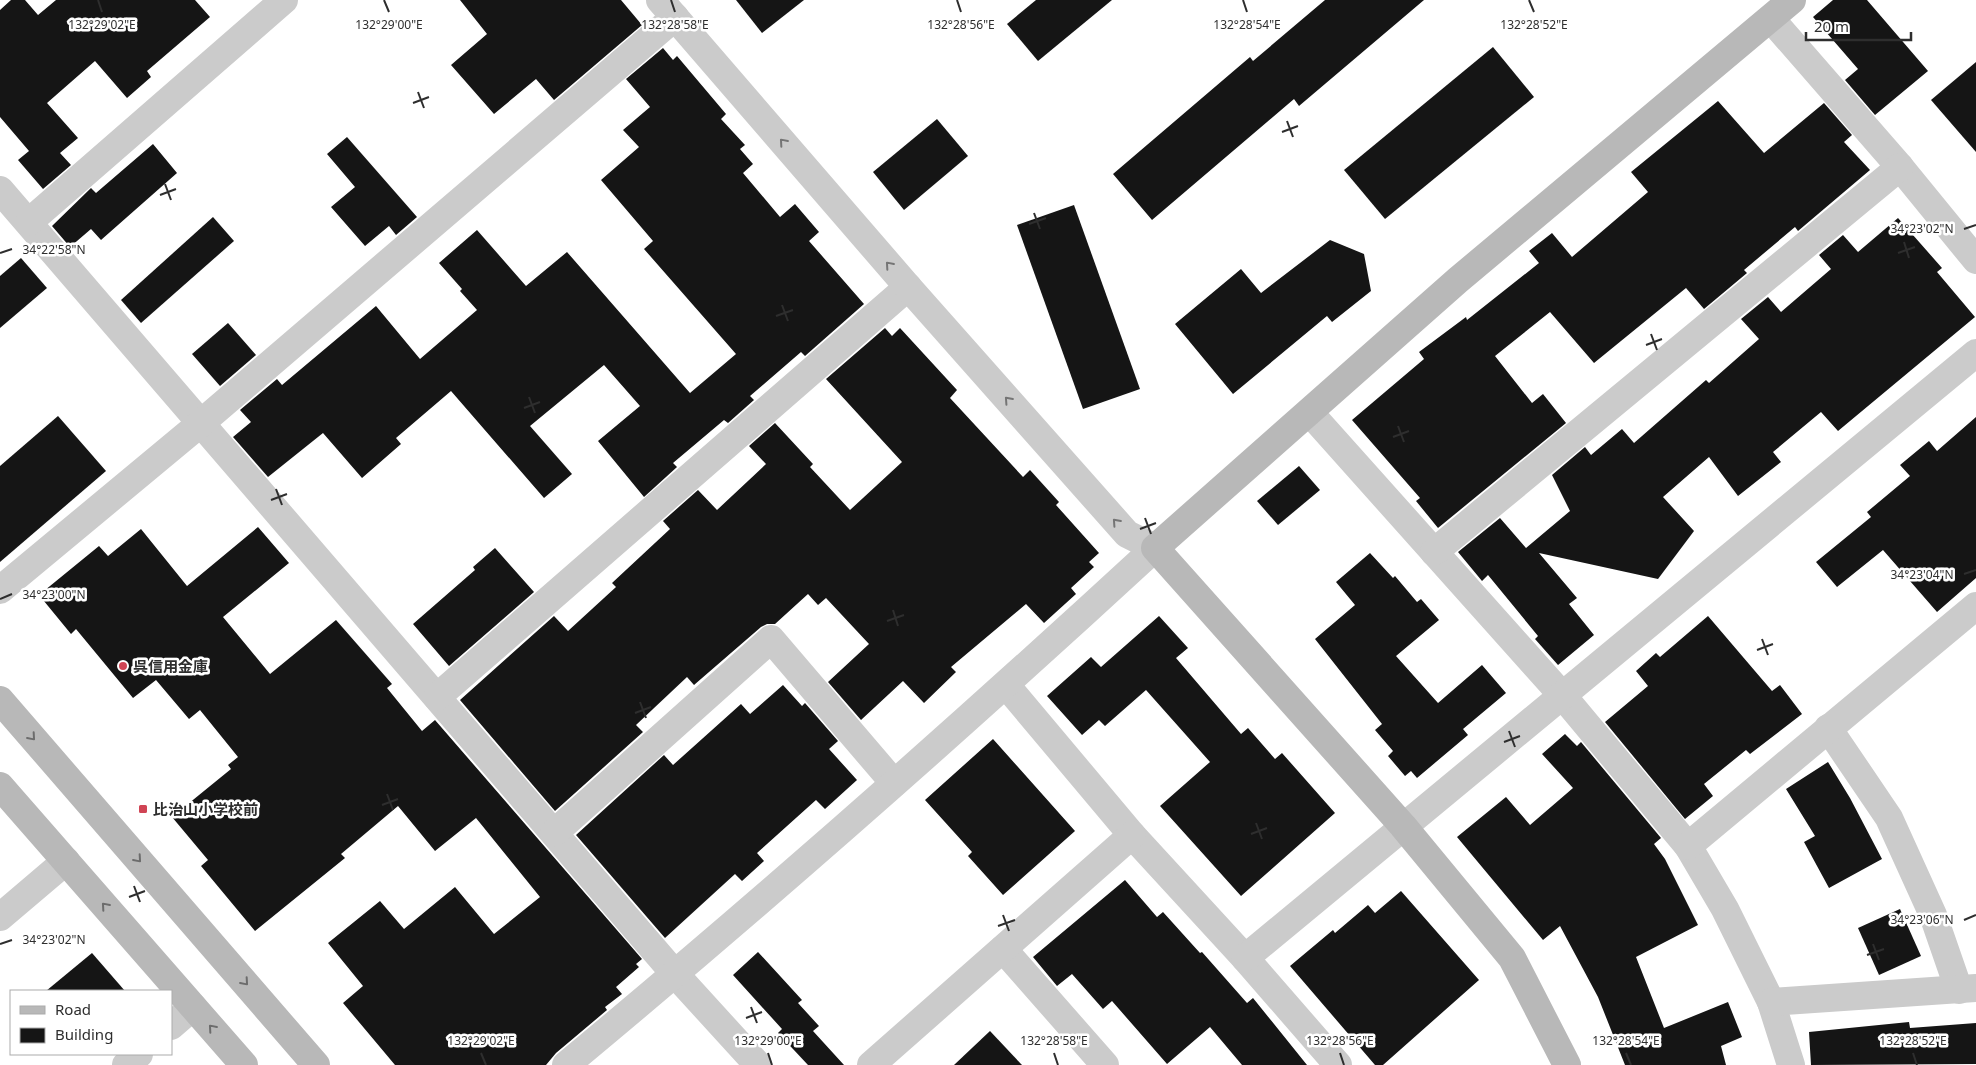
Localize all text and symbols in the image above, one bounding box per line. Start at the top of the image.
scale bar [1806,10,1911,42]
text: 132°29'02"E [68,16,136,33]
text: 132°29'00"E [355,16,423,33]
text: 132°28'58"E [641,16,709,33]
text: 132°28'56"E [927,16,995,33]
text: 132°28'54"E [1213,16,1281,33]
text: 132°28'52"E [1500,16,1568,33]
text: 20 m [1814,16,1849,36]
one-way arrow [780,139,788,148]
text: 34°23'02"N [1890,220,1954,237]
text: 34°22'58"N [22,241,86,258]
one-way arrow [886,262,895,271]
one-way arrow [1005,397,1014,406]
one-way arrow [1112,518,1121,527]
text: 34°23'04"N [1890,566,1954,583]
text: 34°23'00"N [22,586,86,603]
place label: 呉信用金庫 [133,656,208,676]
marker: 呉信用金庫 [117,660,129,672]
one-way arrow [26,731,35,740]
place label: 比治山小学校前 [153,799,258,819]
marker: 比治山小学校前 [137,803,149,815]
one-way arrow [133,854,142,863]
one-way arrow [102,903,111,912]
text: 34°23'06"N [1890,911,1954,928]
text: 34°23'02"N [22,931,86,948]
one-way arrow [239,977,248,986]
legend [10,990,172,1055]
text: Road [55,999,91,1019]
text: Building [55,1024,113,1044]
one-way arrow [209,1025,218,1034]
text: 132°29'02"E [447,1032,515,1049]
text: 132°29'00"E [734,1032,802,1049]
text: 132°28'58"E [1020,1032,1088,1049]
text: 132°28'56"E [1306,1032,1374,1049]
text: 132°28'54"E [1592,1032,1660,1049]
text: 132°28'52"E [1879,1032,1947,1049]

